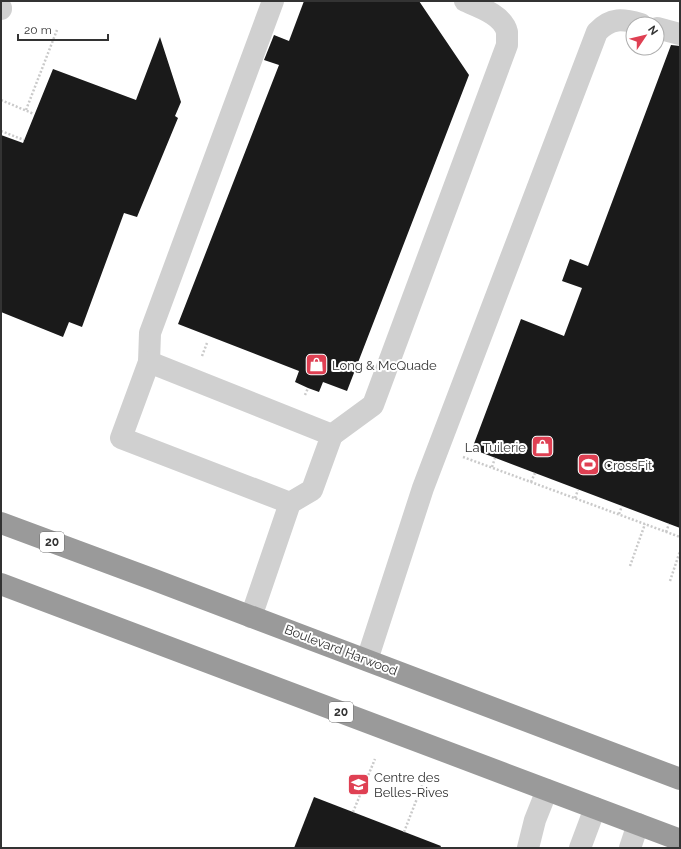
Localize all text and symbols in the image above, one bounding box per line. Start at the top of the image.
scale bar [18,16,108,42]
north arrow [625,16,665,56]
text: 20 m [24,23,52,37]
text: N [645,23,661,38]
shop icon: Long & McQuade [304,352,330,378]
place label: Long & McQuade [332,358,437,373]
shop icon: La Tuilerie [529,434,555,460]
place label: La Tuilerie [465,440,526,455]
sports icon: CrossFit [575,452,601,478]
place label: CrossFit [604,458,653,473]
road number: 20 [40,532,64,552]
street label: Boulevard Harwood [282,622,400,678]
road number: 20 [329,702,353,722]
place label: Centre des Belles-Rives [374,770,449,800]
school or university icon: Centre des Belles-Rives [346,771,372,797]

